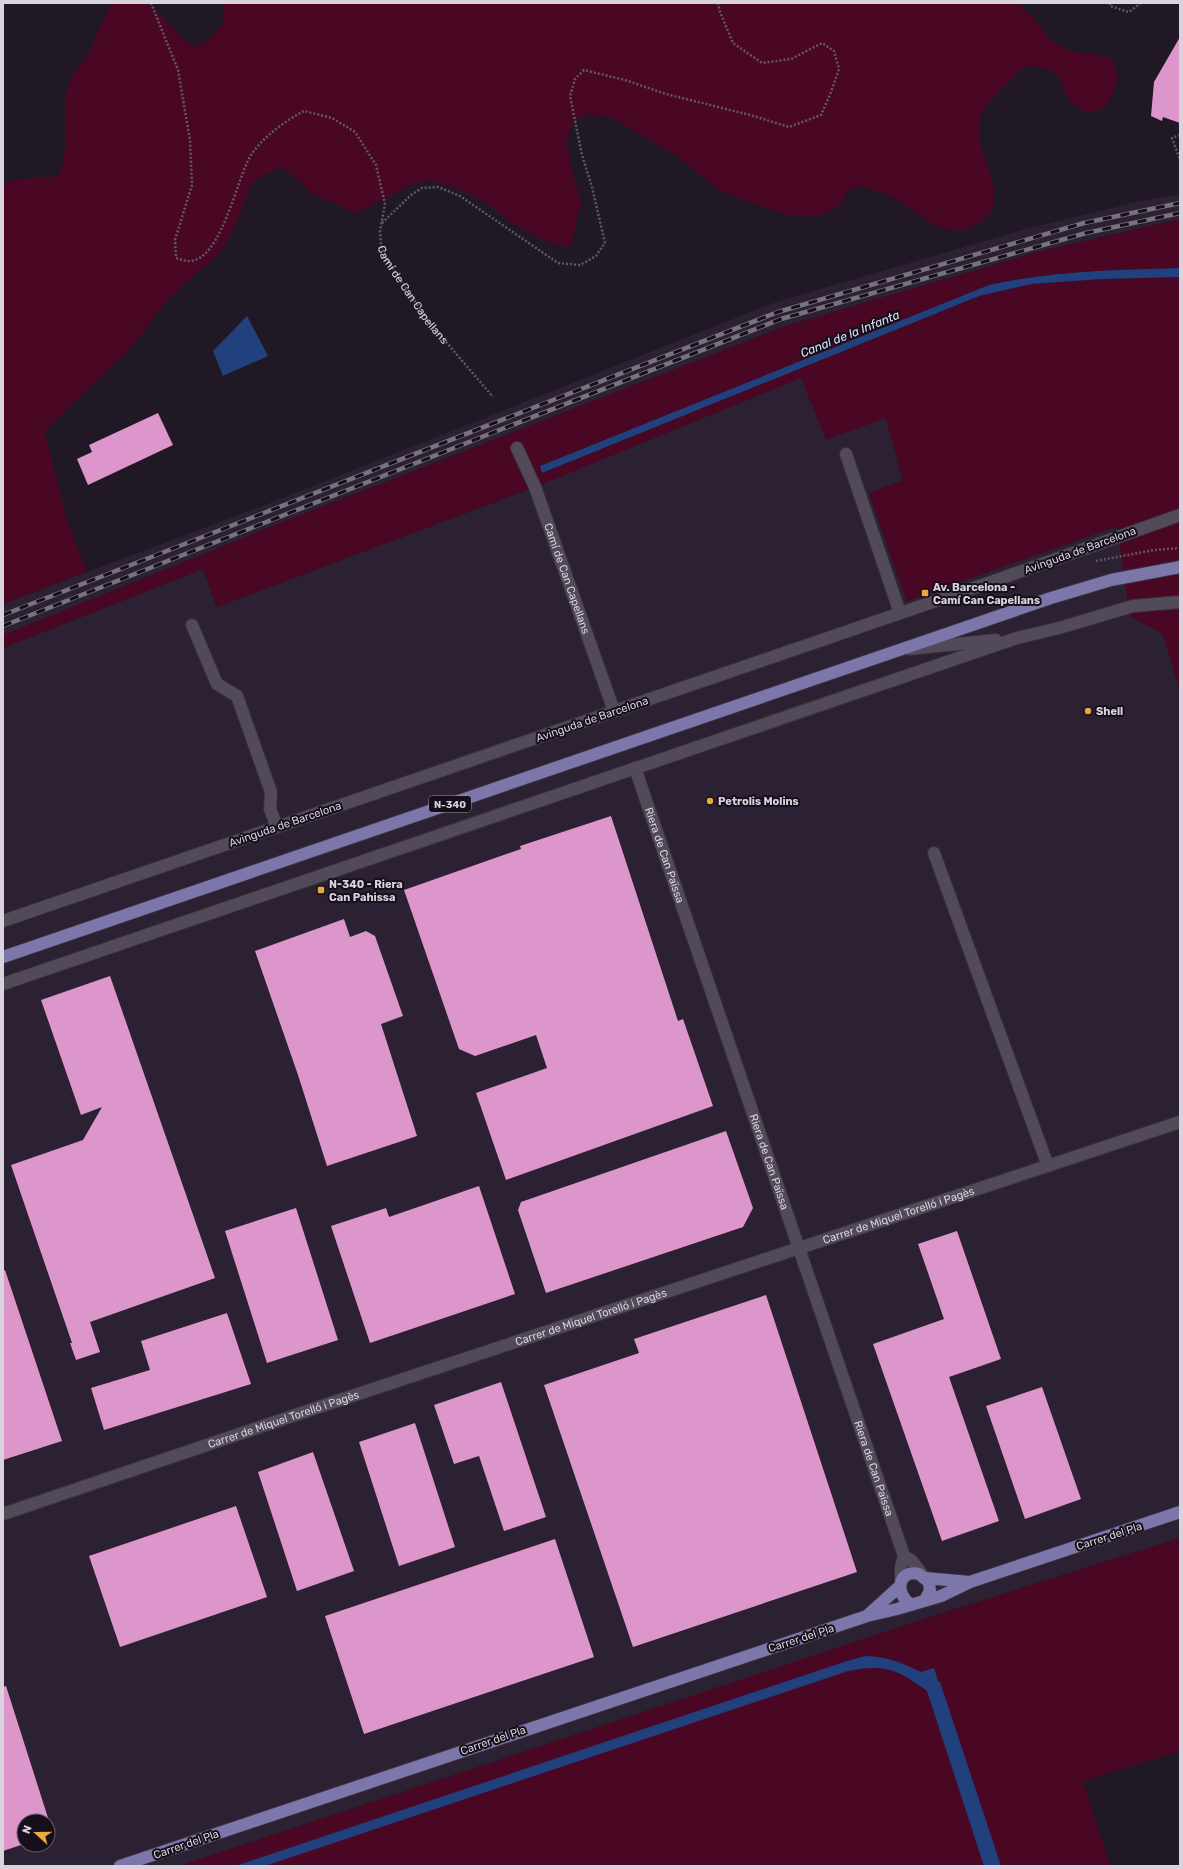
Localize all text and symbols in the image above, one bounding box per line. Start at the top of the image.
street label: Camí de Can Capellans [375,244,451,347]
water label: Canal de la Infanta [798,308,902,360]
street label: Camí de Can Capellans [541,522,592,636]
street label: Avinguda de Barcelona [1023,524,1138,577]
place label: Av. Barcelona - Camí Can Capellans [933,581,1040,607]
marker: Av. Barcelona - Camí Can Capellans [920,588,930,598]
street label: Avinguda de Barcelona [534,694,650,745]
place label: Shell [1096,705,1123,718]
marker: Shell [1083,706,1093,716]
place label: Petrolis Molins [718,795,799,808]
road number: N-340 [429,796,471,812]
marker: Petrolis Molins [705,796,715,806]
street label: Avinguda de Barcelona [227,799,343,850]
street label: Riera de Can Païssa [642,806,687,905]
place label: N-340 - Riera Can Pahissa [329,878,403,904]
marker: N-340 - Riera Can Pahissa [316,885,326,895]
street label: Riera de Can Païssa [747,1112,791,1211]
street label: Carrer de Miquel Torelló i Pagès [821,1184,976,1247]
street label: Carrer de Miquel Torelló i Pagès [514,1286,669,1349]
street label: Carrer de Miquel Torelló i Pagès [206,1388,361,1451]
street label: Riera de Can Païssa [851,1419,896,1518]
street label: Carrer del Pla [1075,1520,1144,1553]
street label: Carrer del Pla [767,1622,836,1655]
street label: Carrer del Pla [459,1723,528,1758]
north arrow [16,1813,56,1853]
text: N [20,1823,35,1836]
street label: Carrer del Pla [152,1827,221,1862]

